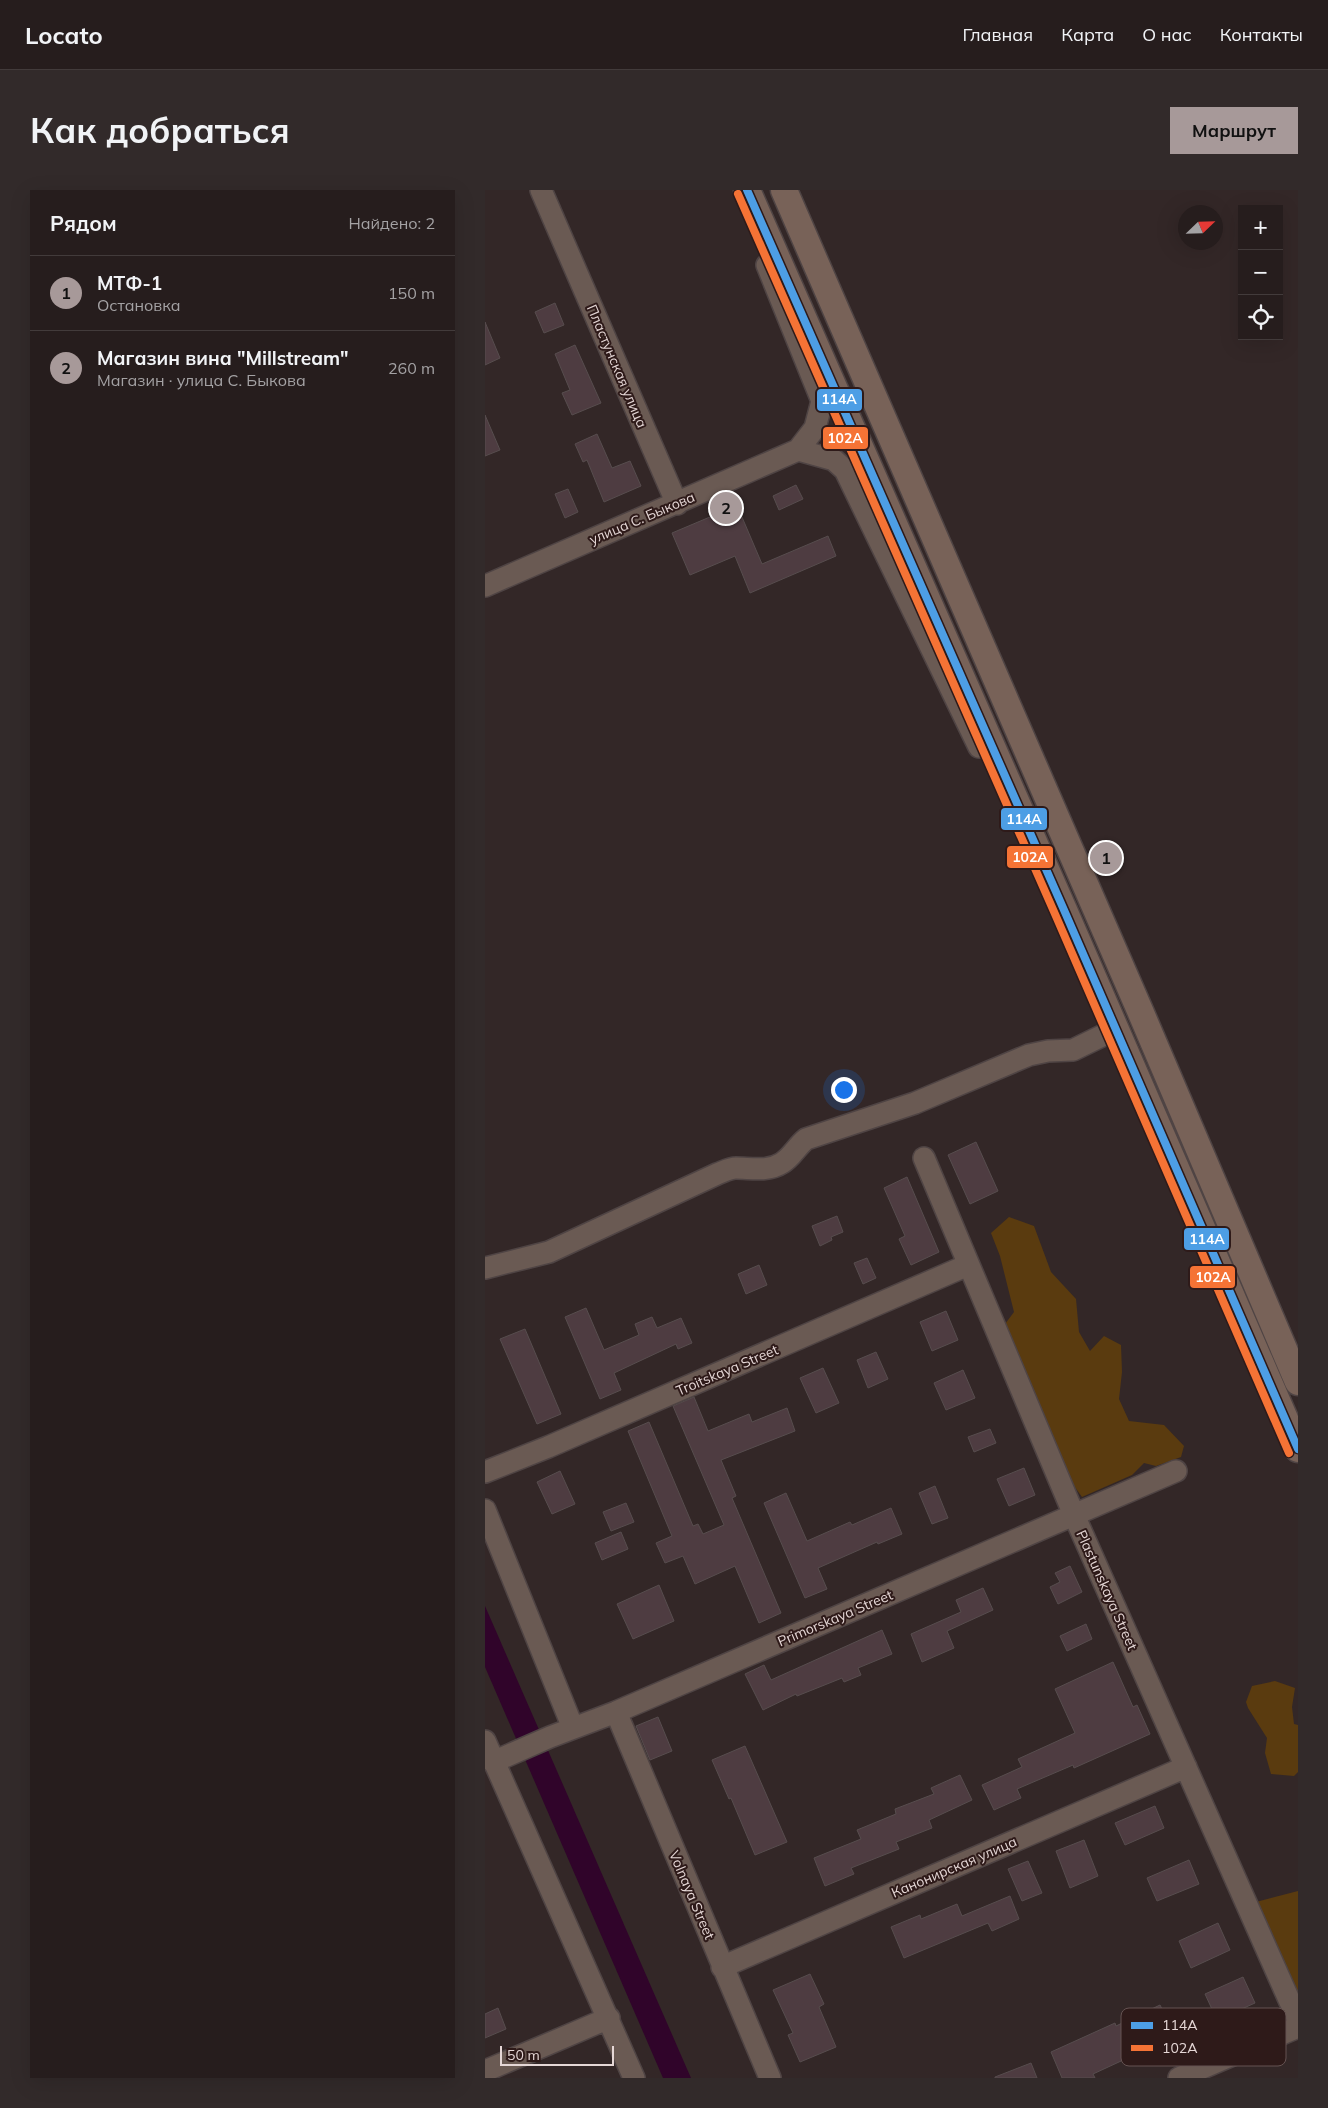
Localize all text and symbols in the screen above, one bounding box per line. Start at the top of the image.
text: Locato [25,20,103,50]
text: Главная [963,23,1033,46]
text: Карта [1061,23,1114,46]
text: О нас [1142,23,1192,46]
text: Контакты [1220,23,1303,46]
button: Маршрут [1170,107,1298,154]
text: Как добраться [30,108,290,152]
north arrow [1178,205,1223,250]
map controls [1238,205,1283,340]
button: + [1238,205,1283,250]
text: Рядом [50,210,117,236]
text: Найдено: 2 [349,213,435,233]
button: − [1238,250,1283,295]
text: МТФ-1 [97,271,162,295]
text: 1 [61,283,71,303]
text: 150 m [388,283,435,303]
text: Остановка [97,295,181,315]
button: locate [1238,295,1283,340]
street label: Пластунская улица [583,302,651,430]
text: Магазин вина "Millstream" [97,346,349,370]
text: 2 [61,358,71,378]
text: 260 m [388,358,435,378]
text: Магазин · улица С. Быкова [97,370,306,390]
line badge: 114А [816,388,863,412]
text: 114А [821,390,857,408]
line badge: 102А [822,426,869,450]
text: 102А [827,429,863,447]
street label: улица С. Быкова [587,488,697,548]
pin: 2 [710,489,742,527]
line badge: 114А [1000,807,1048,831]
text: 114А [1006,810,1042,828]
pin: 1 [1090,839,1122,877]
line badge: 102А [1006,845,1054,869]
text: 102А [1012,848,1048,866]
your location [831,1077,857,1103]
line badge: 114А [1183,1227,1230,1251]
text: 114А [1189,1230,1225,1248]
line badge: 102А [1189,1265,1236,1289]
text: 102А [1195,1268,1231,1286]
street label: Troitskaya Street [673,1340,781,1400]
street label: Plastunskaya Street [1072,1527,1142,1653]
street label: Primorskaya Street [775,1586,895,1650]
street label: Канонирская улица [888,1832,1020,1902]
street label: Volnaya Street [665,1848,719,1942]
legend [1121,2008,1286,2066]
text: 114А [1162,2016,1198,2034]
text: 102А [1162,2039,1198,2057]
scale bar [500,2043,614,2066]
text: 50 m [507,2046,540,2064]

